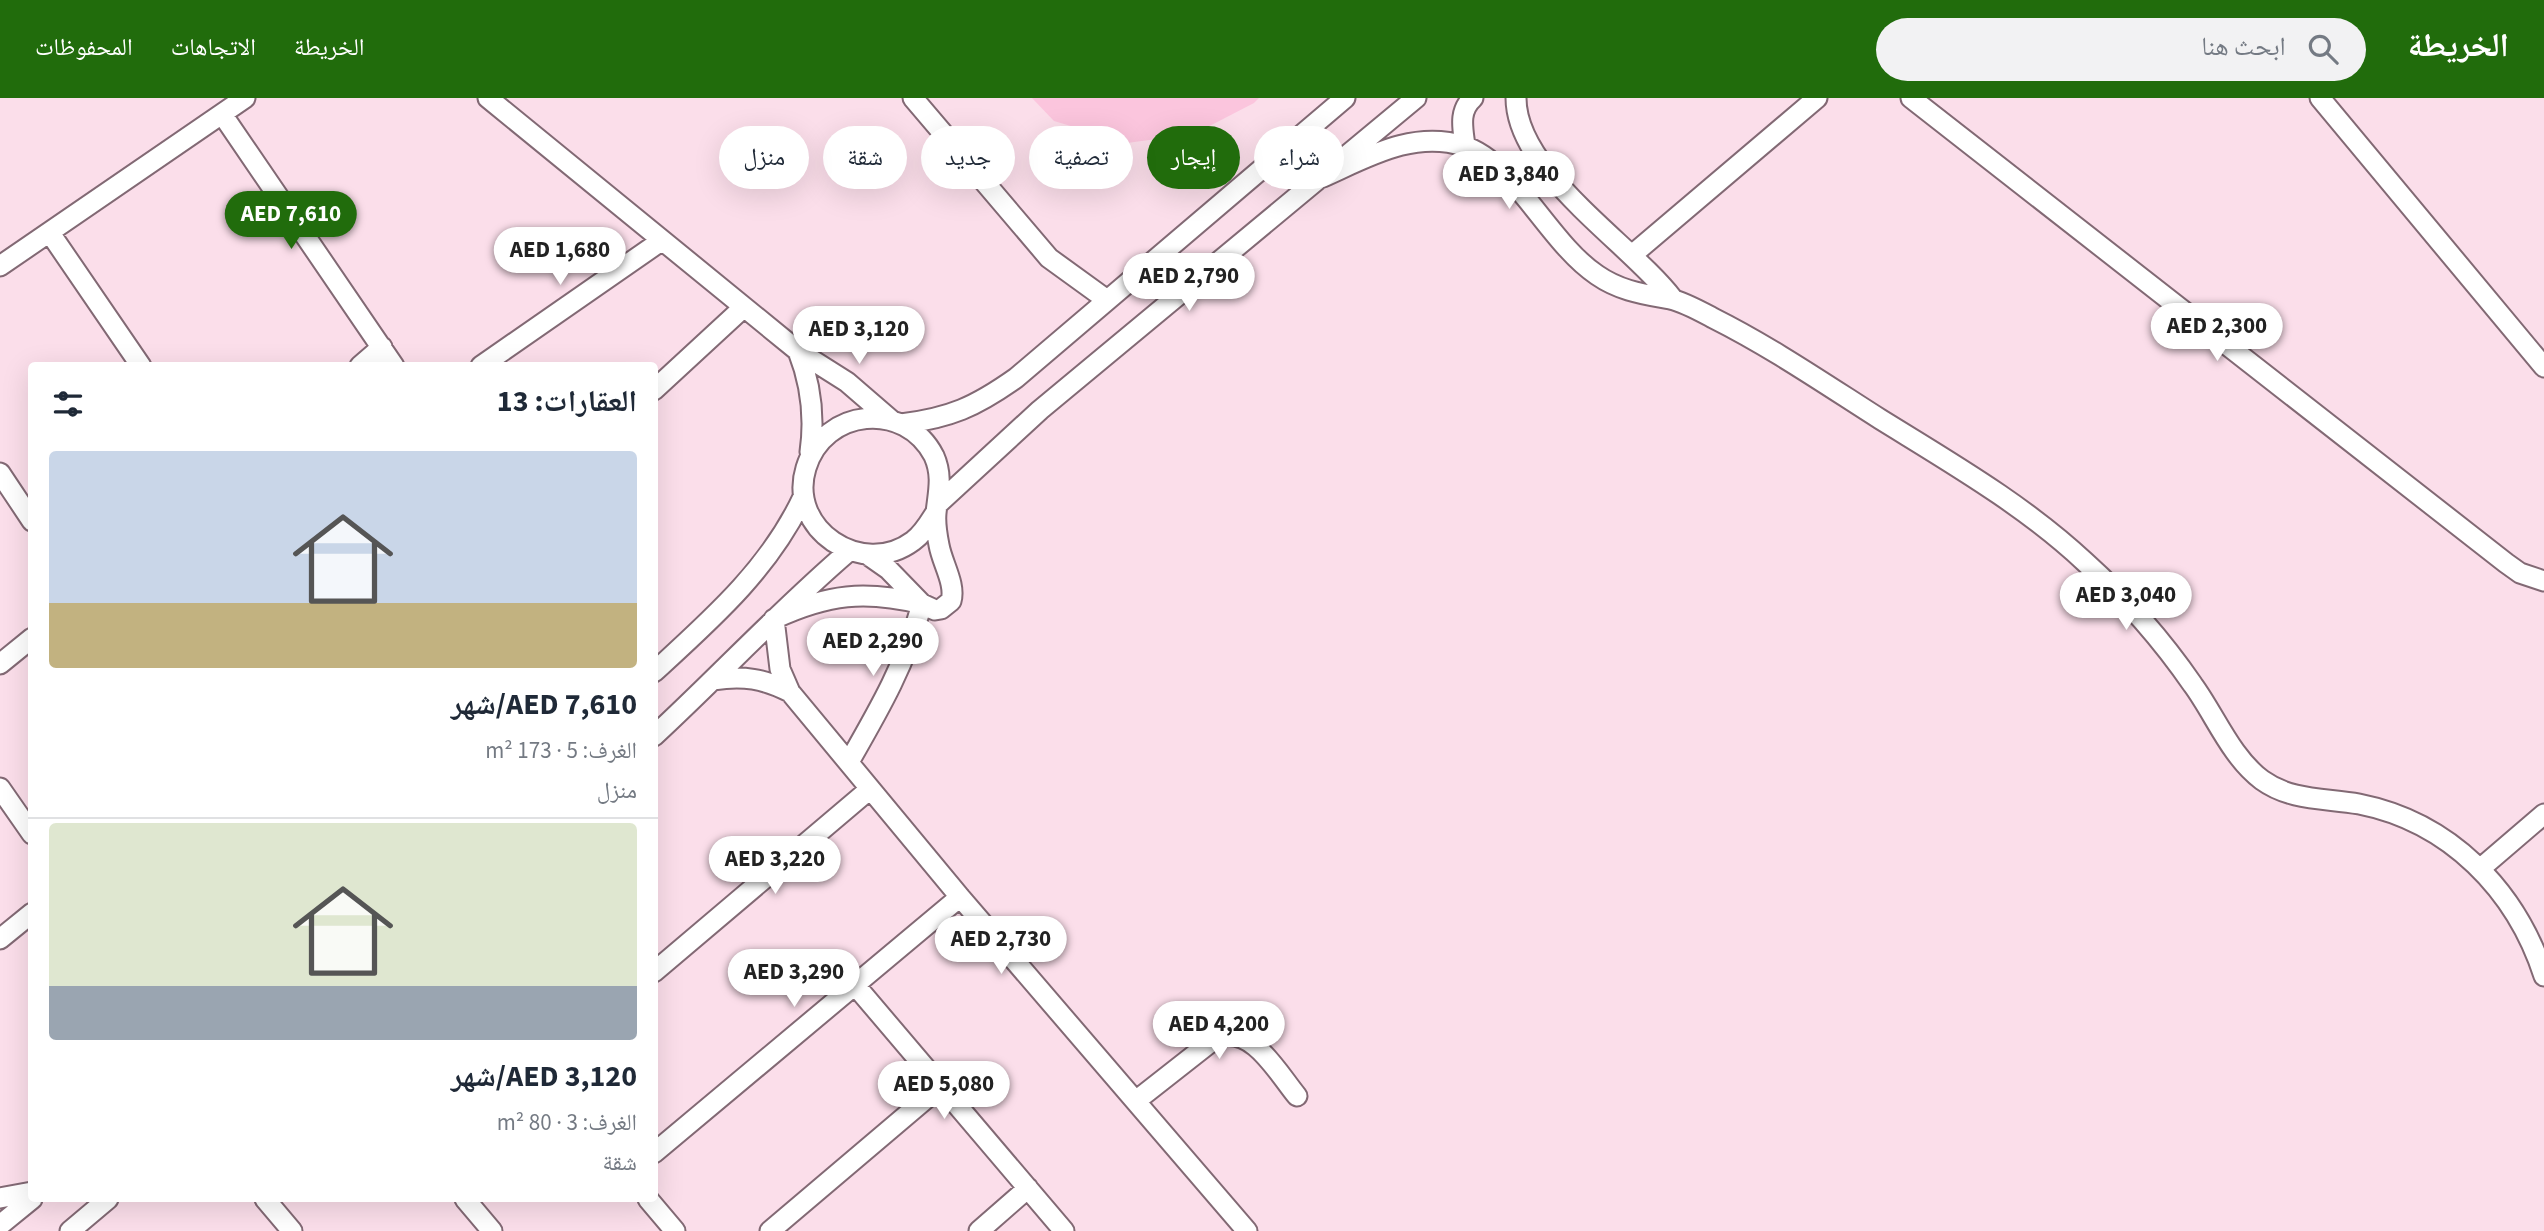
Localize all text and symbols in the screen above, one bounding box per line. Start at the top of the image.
search box [1876,18,2366,81]
text: الخريطة [2408,22,2509,69]
text: ابحث هنا [2201,28,2286,65]
text: المحفوظات [35,30,133,65]
text: الاتجاهات [171,30,256,65]
text: الخريطة [294,30,365,65]
icon: search [2304,30,2342,68]
chip: منزل [719,126,809,189]
chip: شقة [823,126,907,189]
chip: جديد [921,126,1015,189]
chip: تصفية [1029,126,1133,189]
chip: إيجار [1147,126,1240,189]
chip: شراء [1254,126,1344,189]
pin: AED 3,840 [1429,152,1589,211]
text: AED 3,840 [1459,157,1559,190]
pin: AED 7,610 [211,192,371,251]
text: AED 7,610 [241,197,341,230]
pin: AED 1,680 [480,228,640,287]
text: AED 1,680 [510,233,610,266]
pin: AED 2,790 [1109,254,1269,313]
text: AED 2,790 [1139,259,1239,292]
pin: AED 2,300 [2137,303,2297,363]
pin: AED 3,120 [779,306,939,366]
text: AED 2,300 [2167,309,2267,342]
text: AED 3,120 [809,312,909,345]
text: العقارات: 13 [497,380,637,423]
icon: filters [49,385,87,423]
icon: home [280,496,406,622]
pin: AED 3,040 [2046,573,2206,632]
text: AED 3,040 [2076,578,2176,611]
pin: AED 2,290 [793,618,953,678]
text: AED 2,290 [823,624,923,657]
text: AED 7,610/شهر [451,683,637,726]
text: الغرف: 5 · 173 m² [485,734,637,767]
text: منزل [597,774,637,807]
pin: AED 3,220 [695,836,855,896]
text: AED 3,220 [725,842,825,875]
icon: home [280,868,406,994]
pin: AED 2,730 [921,916,1081,976]
text: AED 2,730 [951,922,1051,955]
pin: AED 3,290 [714,950,874,1009]
text: AED 3,290 [744,955,844,988]
pin: AED 4,200 [1139,1002,1299,1061]
text: AED 4,200 [1169,1007,1269,1040]
text: AED 3,120/شهر [451,1055,637,1098]
pin: AED 5,080 [864,1062,1024,1121]
text: AED 5,080 [894,1067,994,1100]
text: الغرف: 3 · 80 m² [497,1106,637,1139]
text: شقة [603,1146,637,1179]

